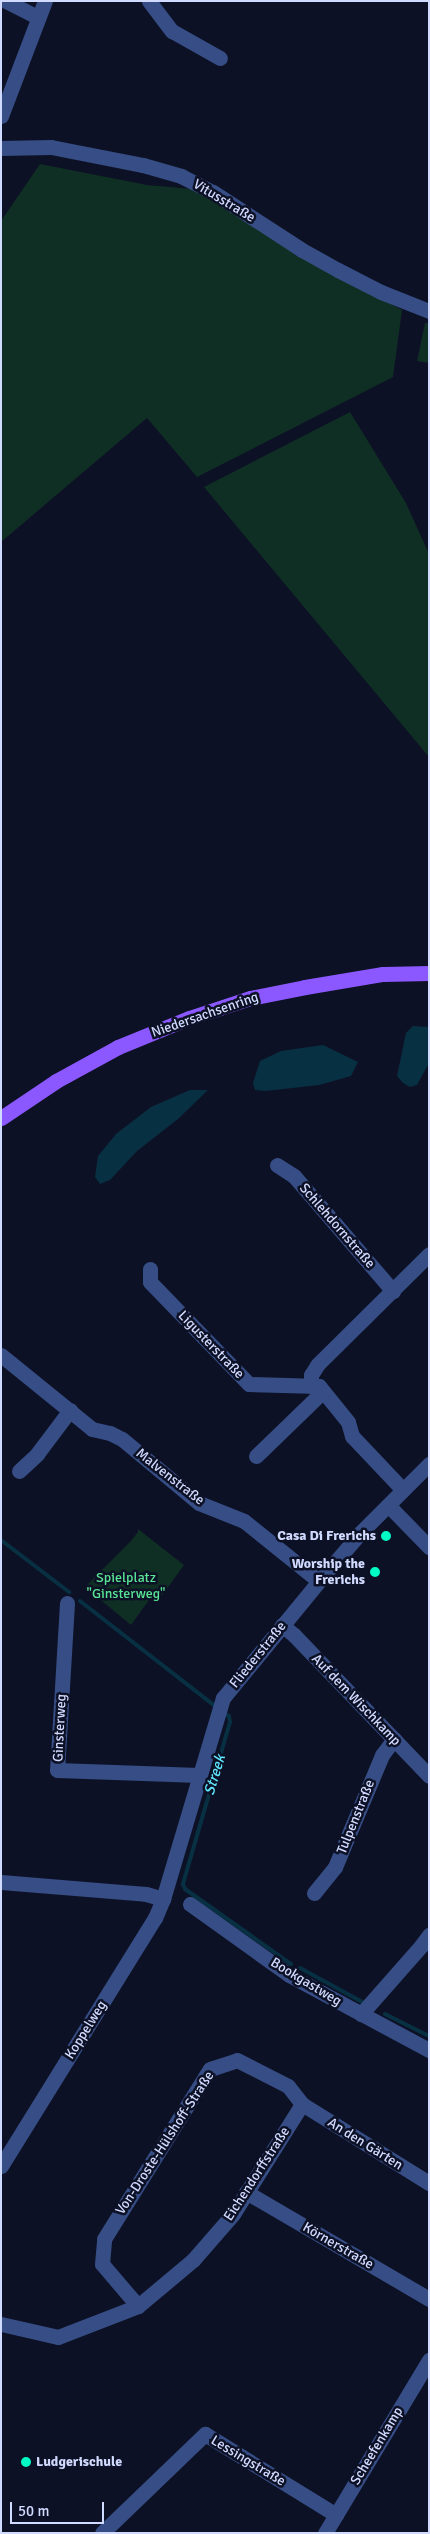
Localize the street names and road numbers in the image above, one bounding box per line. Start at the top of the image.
street label: Vitusstraße [190,176,258,226]
street label: Niedersachsenring [149,989,261,1041]
street label: Schlehdornstraße [296,1180,378,1272]
street label: Ligusterstraße [174,1308,248,1382]
street label: Malvenstraße [132,1445,208,1509]
street label: Fliederstraße [226,1618,290,1692]
street label: Auf dem Wischkamp [308,1651,404,1749]
street label: Ginsterweg [50,1694,70,1762]
street label: Tulpenstraße [334,1777,378,1857]
street label: Bookgastweg [267,1954,345,2010]
street label: Koppelweg [62,1998,110,2062]
street label: Von-Droste-Hülshoff-Straße [112,2068,218,2218]
street label: An den Gärten [324,2114,406,2174]
street label: Eichendorffstraße [220,2124,294,2224]
street label: Körnerstraße [299,2219,377,2273]
street label: Scheefenkamp [347,2404,407,2488]
street label: Lessingstraße [208,2432,288,2490]

